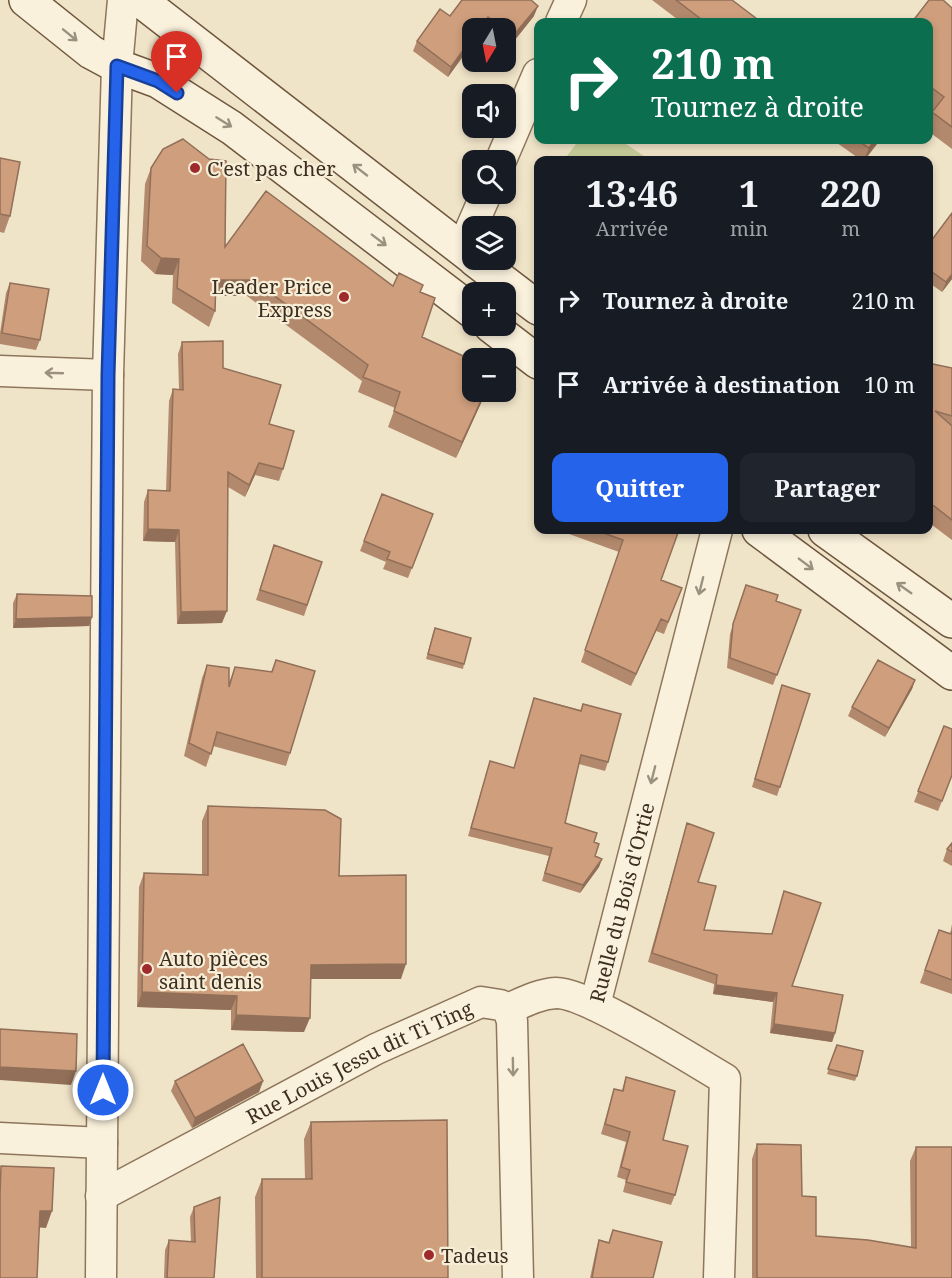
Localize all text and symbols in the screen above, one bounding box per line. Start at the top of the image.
north arrow [462,18,516,72]
map controls [462,18,516,402]
one-way arrow [62,29,78,42]
pin [151,31,202,93]
text: 210 m [651,34,775,91]
icon: arrive [160,40,193,73]
icon: right [552,42,630,120]
button: sound [462,84,516,138]
text: Tournez à droite [651,88,864,125]
one-way arrow [215,117,232,129]
button: search [462,150,516,204]
place label: C'est pas cher [207,155,336,182]
marker: C'est pas cher [188,161,202,175]
one-way arrow [352,164,368,177]
text: 13:46 [586,169,678,218]
text: 1 [739,169,759,218]
text: 220 [820,169,881,218]
text: Arrivée [596,215,668,242]
text: min [730,215,768,242]
text: m [841,215,860,242]
button: layers [462,216,516,270]
one-way arrow [371,234,387,246]
place label: Leader Price Express [212,273,332,323]
button: + [462,282,516,336]
icon: right [552,284,585,317]
text: Tournez à droite [603,285,788,315]
text: 210 m [852,285,915,315]
marker: Leader Price Express [337,290,351,304]
button: − [462,348,516,402]
one-way arrow [44,367,64,379]
icon: arrive [552,368,585,401]
text: Arrivée à destination [603,369,840,399]
text: 10 m [864,369,915,399]
button: Quitter [552,453,728,522]
button: Partager [740,453,915,522]
one-way arrow [798,558,814,571]
one-way arrow [695,576,707,595]
one-way arrow [897,582,913,594]
one-way arrow [647,765,659,784]
street label: Ruelle du Bois d'Ortie [583,799,660,1005]
place label: Auto pièces saint denis [159,945,268,995]
marker: Auto pièces saint denis [140,962,154,976]
street label: Rue Louis Jessu dit Ti Ting [241,994,477,1130]
one-way arrow [507,1057,519,1077]
position arrow [71,1058,135,1122]
place label: Tadeus [441,1242,509,1269]
marker: Tadeus [422,1248,436,1262]

